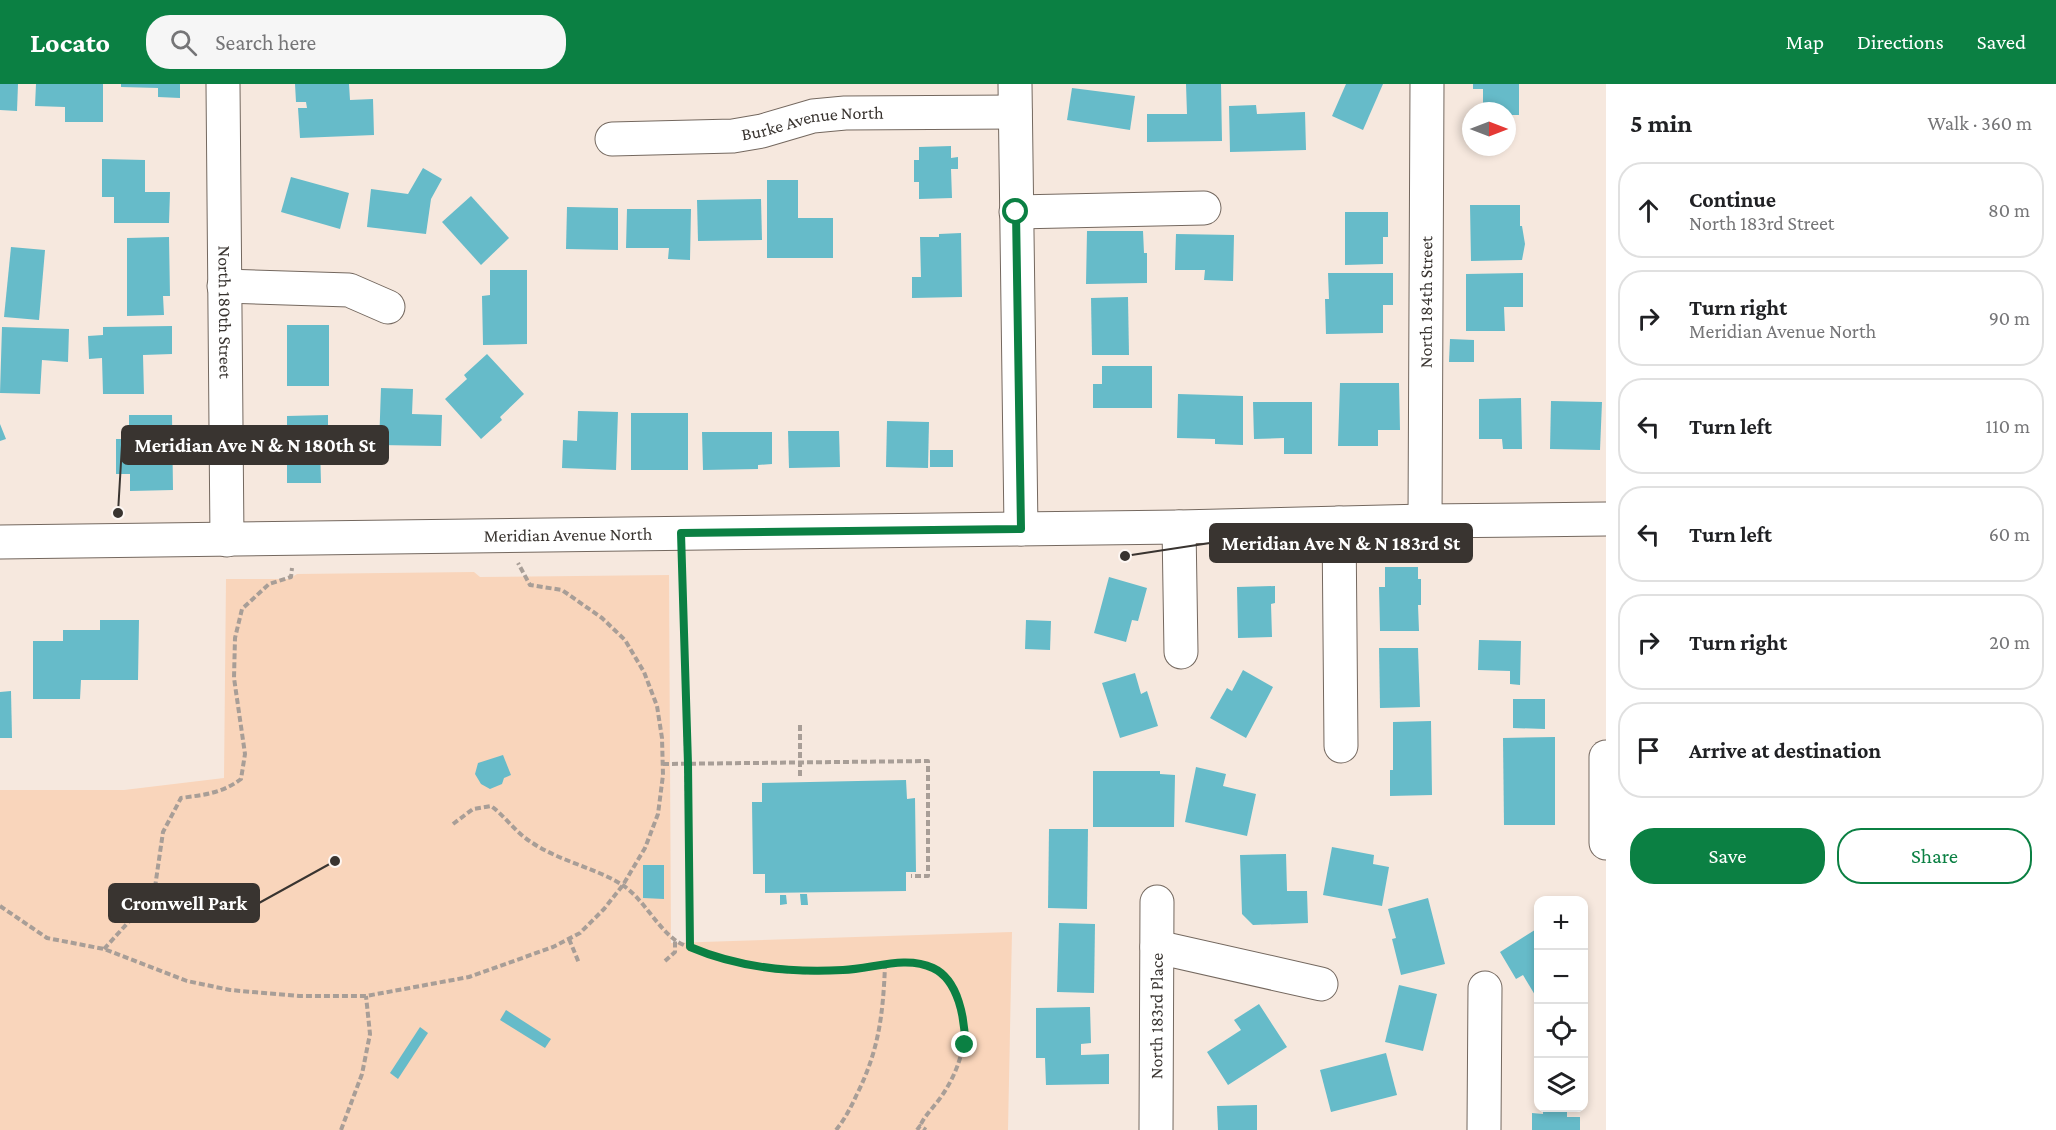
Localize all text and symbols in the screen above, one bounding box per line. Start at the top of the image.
search box [146,15,566,69]
icon: search [167,26,200,59]
text: Locato [30,27,110,58]
text: Search here [215,30,316,55]
text: Map [1786,30,1824,54]
text: Directions [1857,30,1944,54]
text: Saved [1977,30,2026,54]
north arrow [1462,102,1516,156]
street label: Burke Avenue North [740,103,884,144]
text: 5 min [1630,109,1692,138]
text: Walk · 360 m [1927,112,2032,134]
text: Continue [1689,187,1776,212]
icon: ahead [1632,194,1665,227]
route start [1002,198,1028,224]
text: 80 m [1988,199,2030,221]
text: North 183rd Street [1689,212,1834,234]
street label: North 184th Street [1416,235,1436,368]
street label: North 180th Street [214,245,236,380]
text: Turn right [1689,295,1787,320]
icon: right [1632,302,1665,335]
text: 90 m [1989,307,2030,329]
text: Meridian Avenue North [1689,320,1876,342]
icon: left [1632,410,1665,443]
text: Turn left [1689,414,1772,439]
text: 110 m [1986,415,2030,437]
callout: Meridian Ave N & N 180th St [122,426,388,464]
text: Meridian Ave N & N 180th St [134,434,376,456]
icon: left [1632,518,1665,551]
text: Turn left [1689,522,1772,547]
text: 60 m [1989,523,2030,545]
street label: Meridian Avenue North [483,524,653,546]
callout: Meridian Ave N & N 183rd St [1210,524,1472,562]
text: Meridian Ave N & N 183rd St [1222,532,1461,554]
icon: right [1632,626,1665,659]
text: Turn right [1689,630,1787,655]
text: 20 m [1989,631,2030,653]
icon: arrive [1632,734,1665,767]
text: Arrive at destination [1689,738,1881,763]
button: Save [1630,828,1825,884]
button: Share [1837,828,2032,884]
callout: Cromwell Park [109,884,259,922]
text: Cromwell Park [121,892,248,914]
map controls [1534,896,1588,1112]
button: + [1534,896,1588,950]
button: − [1534,950,1588,1004]
street label: North 183rd Place [1146,953,1167,1079]
button: locate [1534,1004,1588,1058]
route end [951,1031,977,1057]
button: layers [1534,1058,1588,1112]

